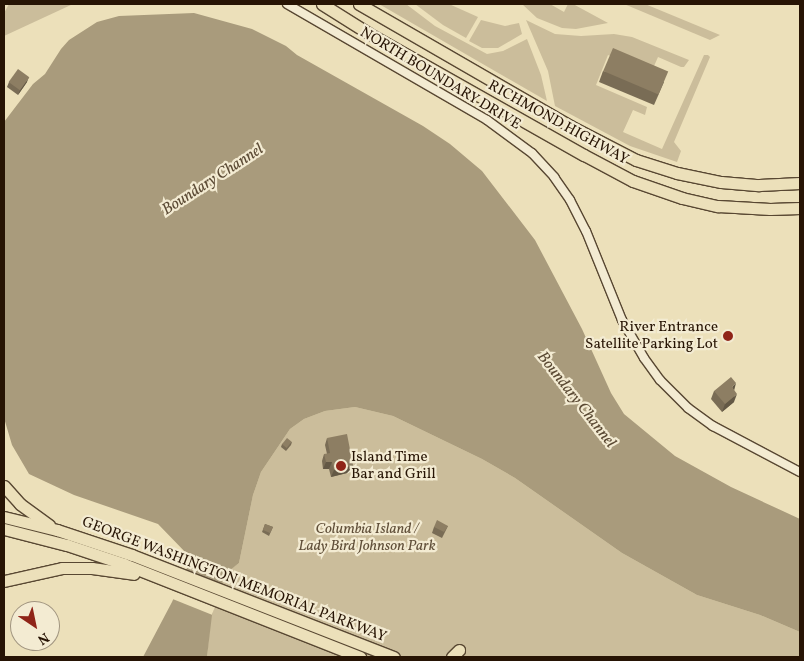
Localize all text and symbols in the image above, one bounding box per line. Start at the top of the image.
street label: NORTH BOUNDARY DRIVE [356,24,524,134]
street label: RICHMOND HIGHWAY [485,77,631,169]
water label: Boundary Channel [159,140,267,220]
place label: River Entrance Satellite Parking Lot [585,318,718,353]
marker: River Entrance Satellite Parking Lot [722,330,734,342]
water label: Boundary Channel [532,348,620,452]
place label: Island Time Bar and Grill [351,448,436,483]
marker: Island Time Bar and Grill [335,460,347,472]
street label: GEORGE WASHINGTON MEMORIAL PARKWAY [79,513,389,647]
park label: Columbia Island / Lady Bird Johnson Park [298,520,436,555]
north arrow [10,601,60,651]
text: N [34,627,53,649]

